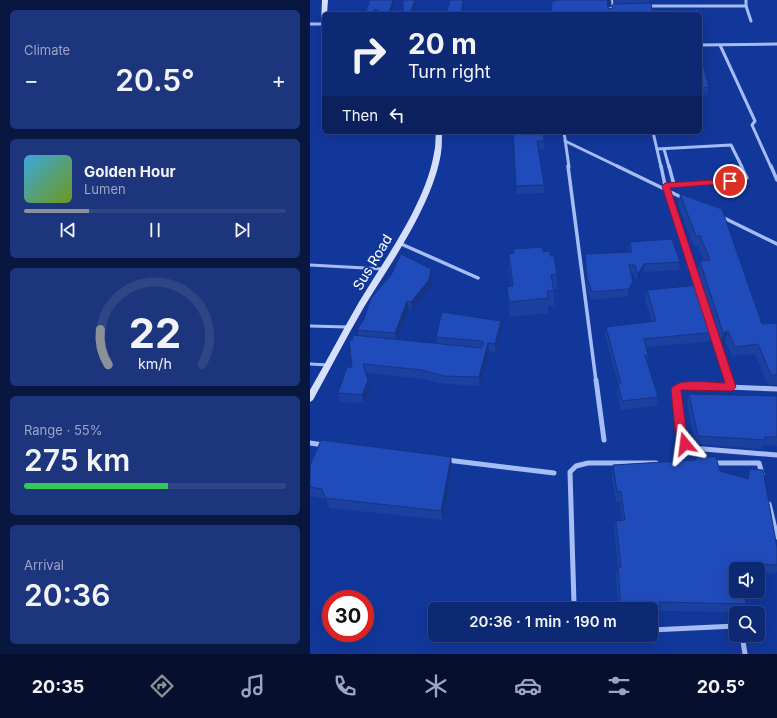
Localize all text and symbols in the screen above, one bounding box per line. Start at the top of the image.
text: 20 m [408,27,477,61]
icon: right [342,28,394,80]
text: Climate [24,42,70,58]
text: Turn right [408,61,491,82]
text: 20.5° [115,62,195,98]
text: − [24,67,39,93]
text: + [271,67,286,93]
icon: left [386,104,408,126]
text: Then [342,106,378,125]
text: Golden Hour [84,162,176,181]
pin [713,164,747,198]
icon: arrive [719,170,741,192]
text: Lumen [84,181,126,197]
icon: previous [57,219,79,241]
icon: pause [144,219,166,241]
icon: next [231,219,253,241]
street label: Sus Road [349,231,395,293]
text: 22 [129,308,181,358]
text: km/h [138,355,172,372]
text: Range · 55% [24,422,102,438]
position arrow [664,423,706,465]
text: 275 km [24,442,130,478]
text: Arrival [24,557,64,573]
map controls [729,562,765,642]
button: sound [729,562,765,598]
text: 20:36 [24,577,110,613]
speed limit sign: 30 [322,590,374,642]
button: search [729,606,765,642]
text: 20:36 · 1 min · 190 m [469,612,617,631]
icon: directions [148,672,176,700]
icon: music [239,672,267,700]
icon: phone [331,672,359,700]
icon: climate [422,672,450,700]
icon: car [514,672,542,700]
icon: filters [605,672,633,700]
text: 20:35 [32,676,84,697]
text: 20.5° [697,676,745,697]

